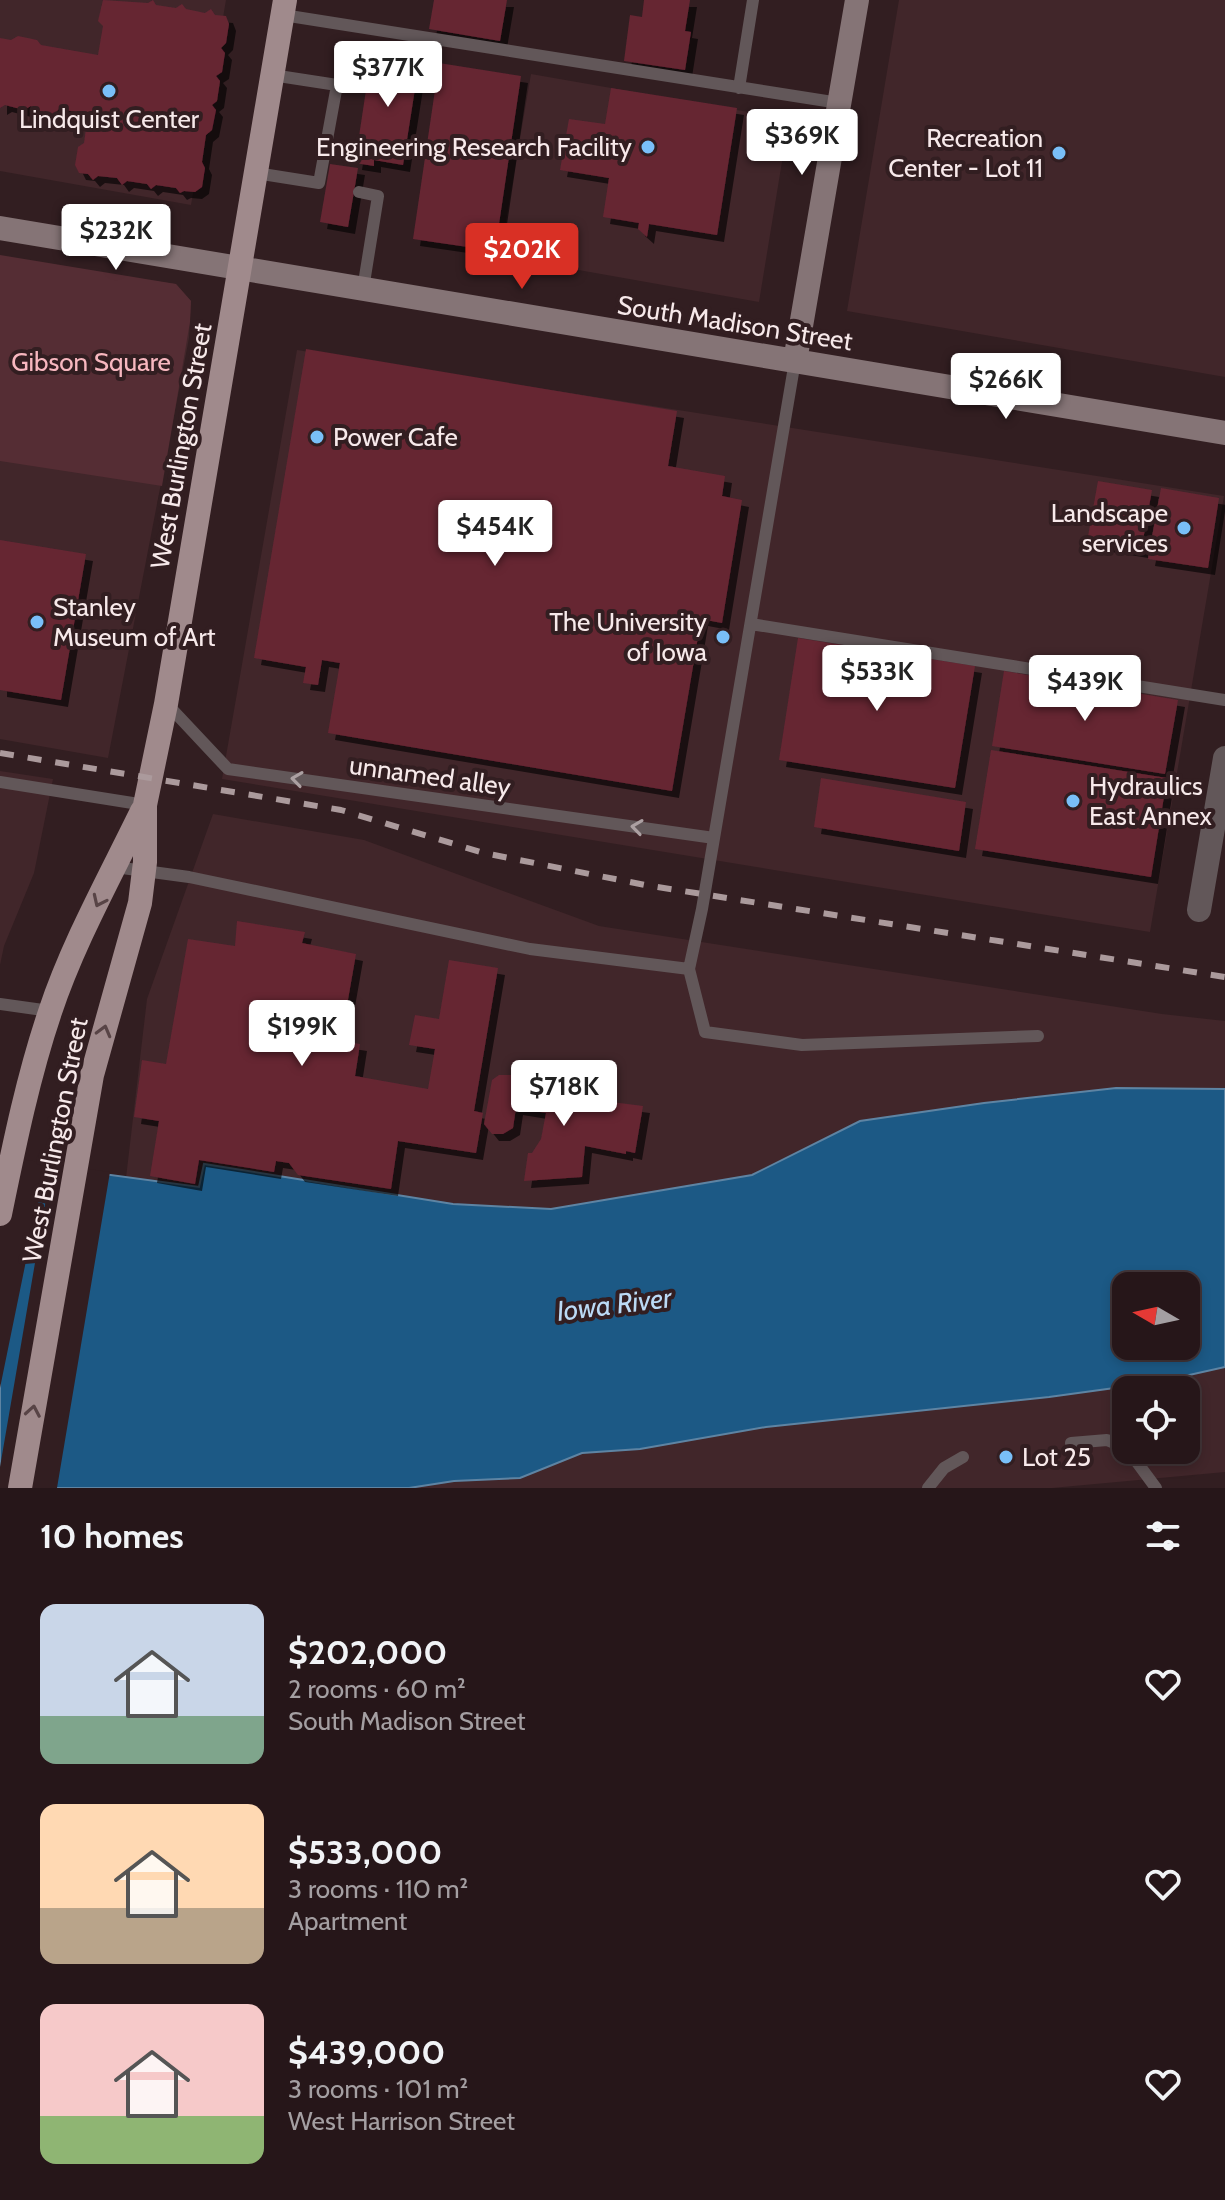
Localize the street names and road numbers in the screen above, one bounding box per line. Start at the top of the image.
street label: South Madison Street [615,289,855,357]
street label: West Burlington Street [144,320,218,571]
street label: unnamed alley [347,749,513,803]
street label: West Burlington Street [16,1015,94,1265]

